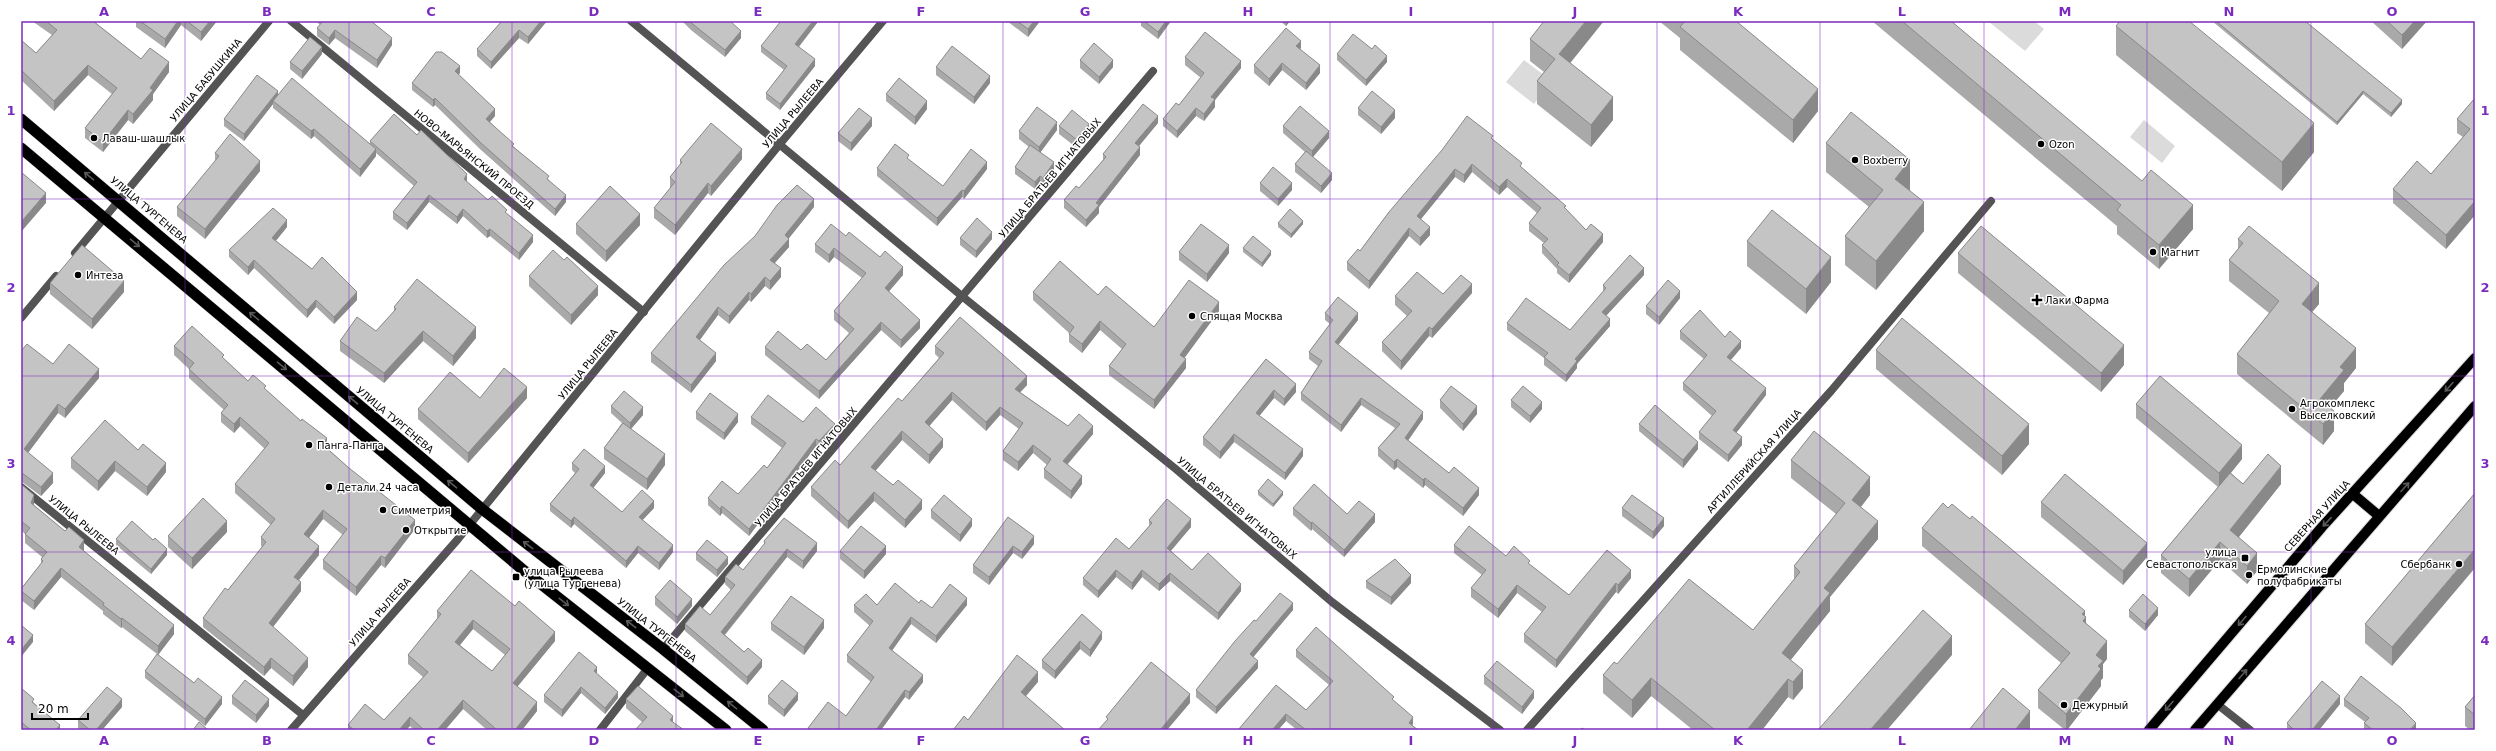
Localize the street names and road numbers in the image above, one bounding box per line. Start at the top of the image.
street label: УЛИЦА БАБУШКИНА [168,36,244,124]
street label: УЛИЦА РЫЛЕЕВА [761,76,825,150]
street label: НОВО-МАРЬЯНСКИЙ ПРОЕЗД [412,107,537,211]
street label: УЛИЦА БРАТЬЕВ ИГНАТОВЫХ [997,116,1103,240]
street label: УЛИЦА ТУРГЕНЕВА [108,175,190,246]
street label: УЛИЦА РЫЛЕЕВА [556,326,620,401]
street label: УЛИЦА ТУРГЕНЕВА [354,385,436,456]
street label: УЛИЦА БРАТЬЕВ ИГНАТОВЫХ [753,405,859,529]
street label: АРТИЛЛЕРИЙСКАЯ УЛИЦА [1704,406,1804,515]
street label: УЛИЦА БРАТЬЕВ ИГНАТОВЫХ [1175,455,1299,561]
street label: СЕВЕРНАЯ УЛИЦА [2282,478,2352,554]
street label: УЛИЦА РЫЛЕЕВА [47,493,122,557]
street label: УЛИЦА РЫЛЕЕВА [347,575,413,649]
street label: УЛИЦА ТУРГЕНЕВА [615,596,699,664]

